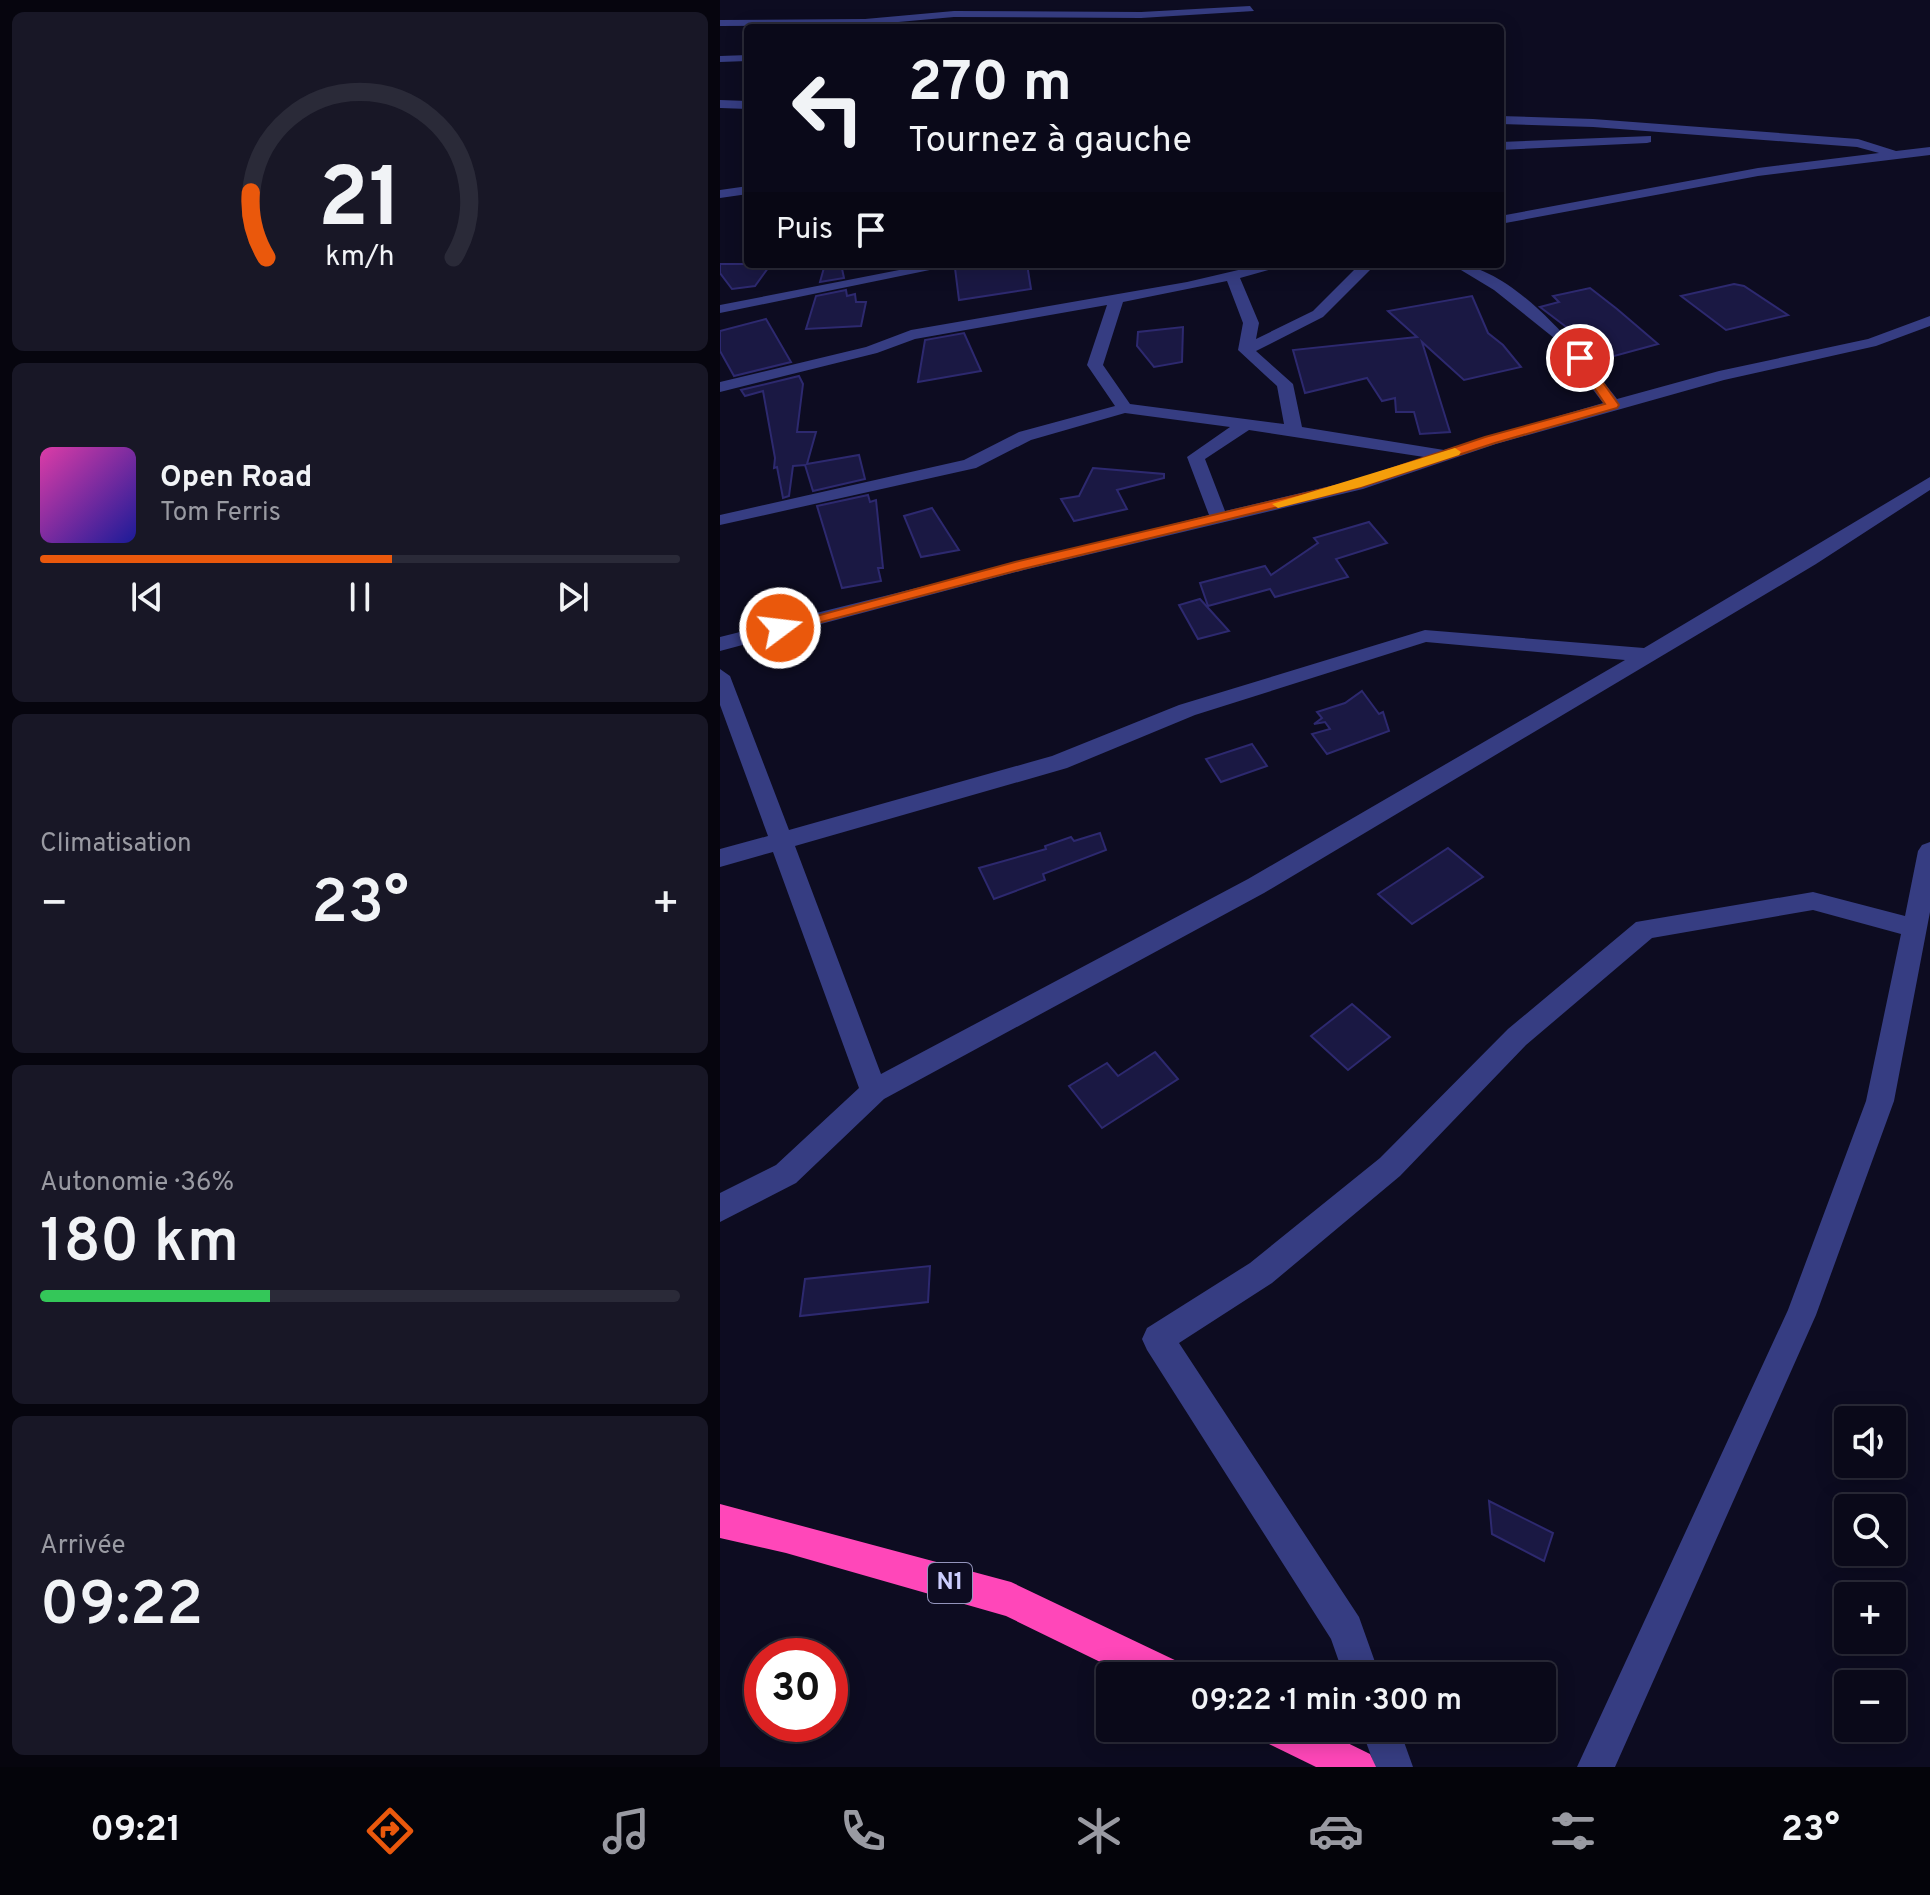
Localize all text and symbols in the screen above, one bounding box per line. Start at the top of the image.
text: 270 m [908,50,1072,120]
icon: left [776,56,880,160]
text: Tournez à gauche [908,119,1192,165]
text: 21 [318,150,402,255]
icon: arrive [849,208,893,252]
text: Puis [776,212,833,249]
text: km/h [325,240,395,276]
pin [1546,324,1614,392]
icon: arrive [1558,336,1602,380]
text: Open Road [160,460,312,497]
text: Tom Ferris [160,497,281,530]
icon: previous [125,575,169,619]
icon: pause [338,575,382,619]
icon: next [551,575,595,619]
position arrow [738,586,822,670]
text: Climatisation [40,828,192,861]
text: 23° [311,868,409,944]
text: − [40,878,68,934]
text: + [652,878,680,934]
text: Autonomie · 36% [40,1167,234,1200]
text: 180 km [40,1207,239,1283]
map controls [1834,1406,1906,1742]
button: sound [1834,1406,1906,1478]
button: search [1834,1494,1906,1566]
text: Arrivée [40,1530,125,1563]
road number: N1 [928,1563,972,1603]
text: 09:22 [40,1570,203,1646]
button: + [1834,1582,1906,1654]
speed limit sign: 30 [744,1638,848,1742]
button: − [1834,1670,1906,1742]
text: 09:22 · 1 min · 300 m [1190,1683,1462,1720]
icon: directions [362,1803,418,1859]
icon: music [598,1803,654,1859]
icon: phone [835,1803,891,1859]
icon: climate [1071,1803,1127,1859]
icon: car [1308,1803,1364,1859]
icon: filters [1545,1803,1601,1859]
text: 09:21 [90,1808,181,1854]
text: 23° [1781,1808,1840,1854]

